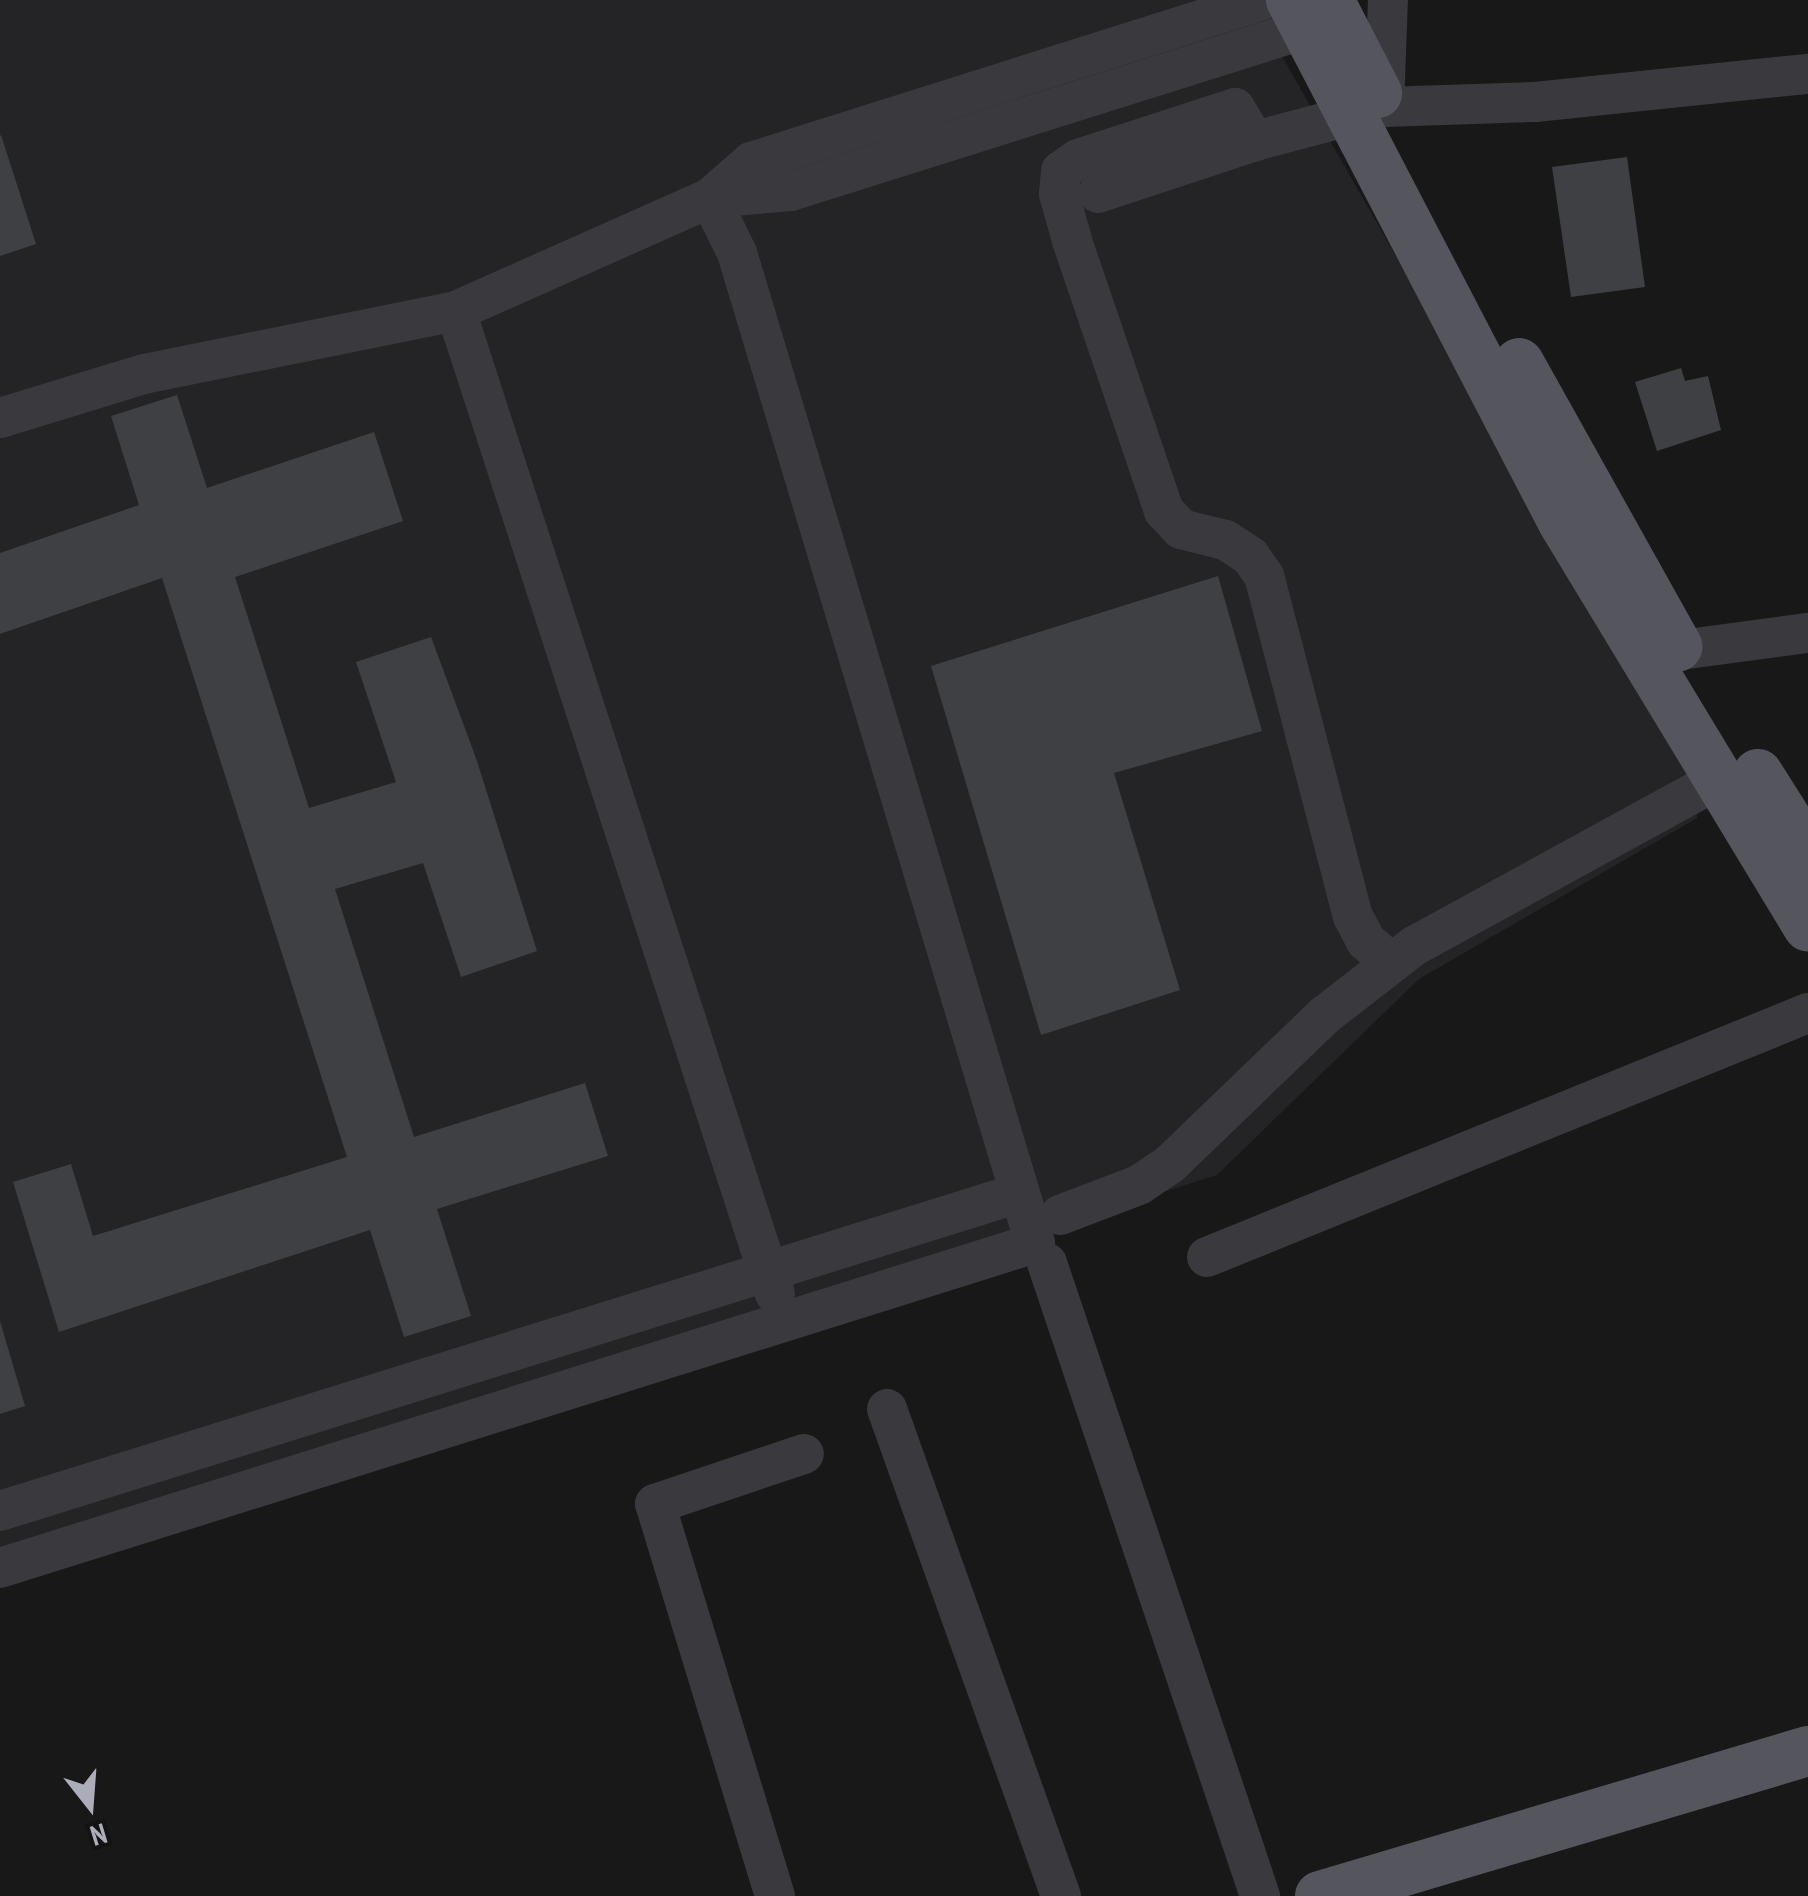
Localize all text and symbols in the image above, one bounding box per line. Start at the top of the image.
north arrow [40,1756,140,1856]
text: N [86,1815,112,1855]

